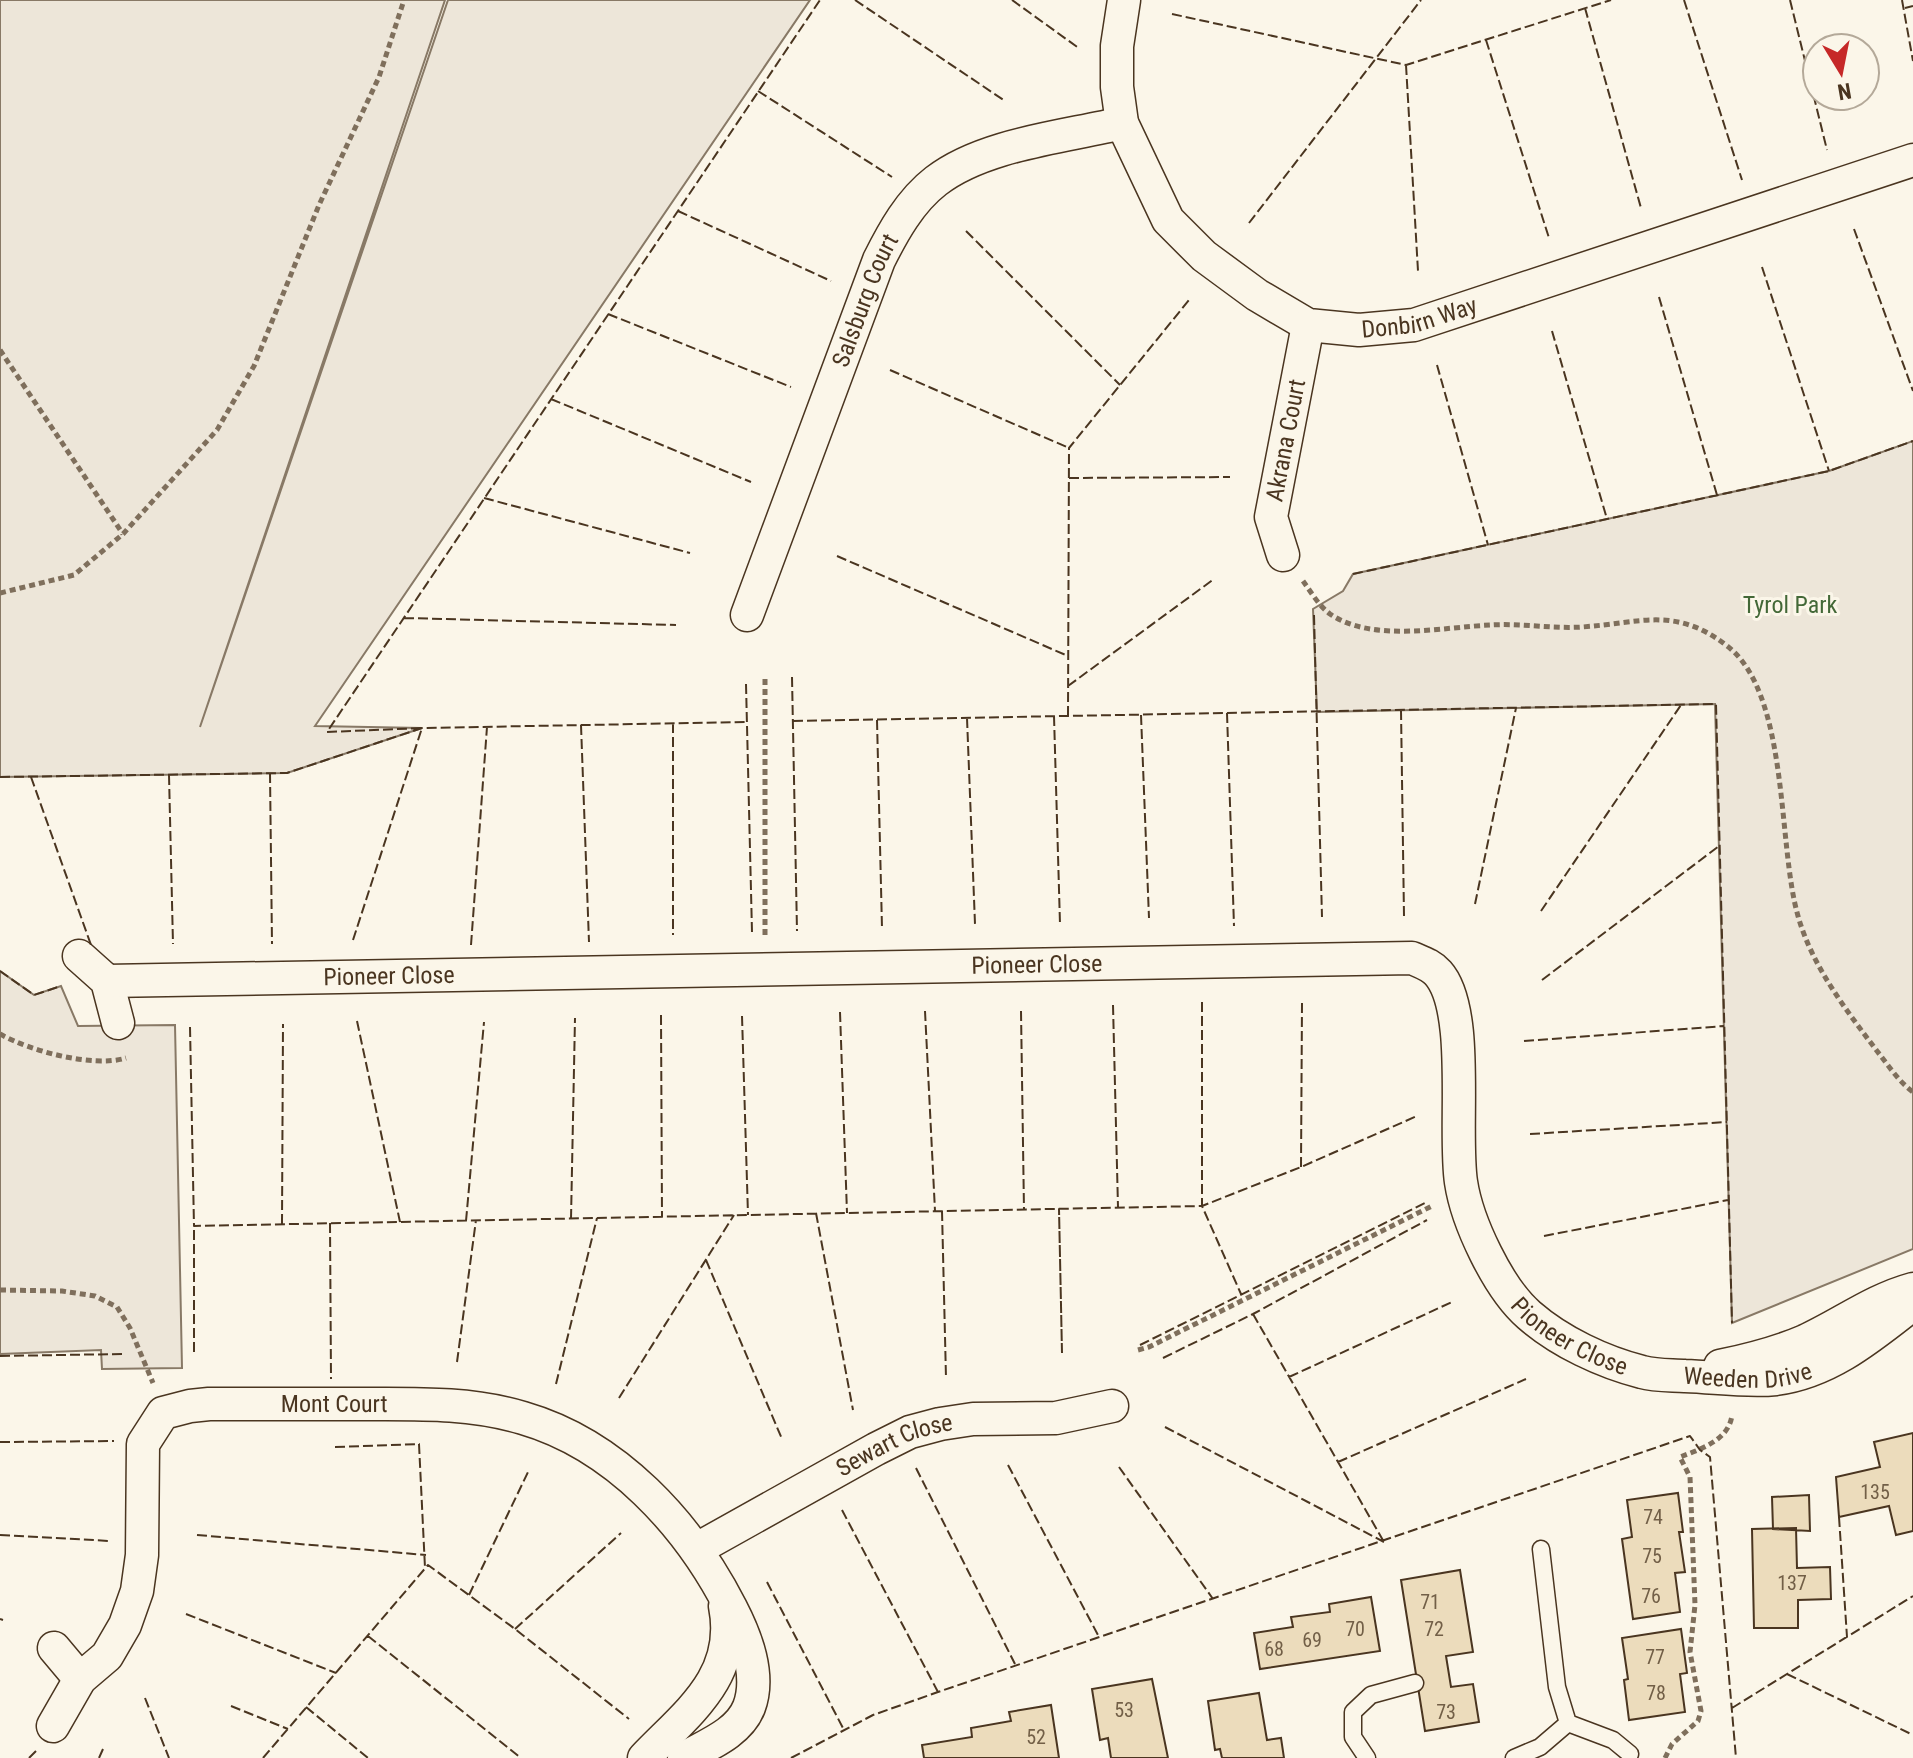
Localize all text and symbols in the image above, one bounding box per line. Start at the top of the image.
north arrow [1801,32,1881,112]
text: N [1836,78,1853,105]
street label: Salsburg Court [826,229,904,371]
street label: Donbirn Way [1360,291,1481,344]
street label: Akrana Court [1260,377,1311,504]
park label: Tyrol Park [1743,591,1837,619]
street label: Pioneer Close [971,949,1103,980]
street label: Pioneer Close [323,961,455,991]
street label: Pioneer Close [1505,1292,1631,1381]
street label: Weeden Drive [1683,1357,1816,1394]
street label: Mont Court [281,1390,388,1418]
street label: Sewart Close [831,1408,954,1482]
house number: 135 [1860,1480,1890,1504]
house number: 74 [1643,1505,1663,1529]
house number: 75 [1642,1544,1662,1568]
house number: 137 [1777,1571,1807,1595]
house number: 76 [1641,1584,1661,1608]
house number: 71 [1420,1590,1440,1614]
house number: 70 [1345,1617,1365,1641]
house number: 72 [1424,1617,1444,1641]
house number: 69 [1302,1628,1322,1652]
house number: 68 [1264,1637,1284,1661]
house number: 77 [1645,1645,1665,1669]
house number: 78 [1646,1681,1666,1705]
house number: 53 [1114,1698,1134,1722]
house number: 73 [1436,1700,1456,1724]
house number: 52 [1026,1725,1046,1749]

